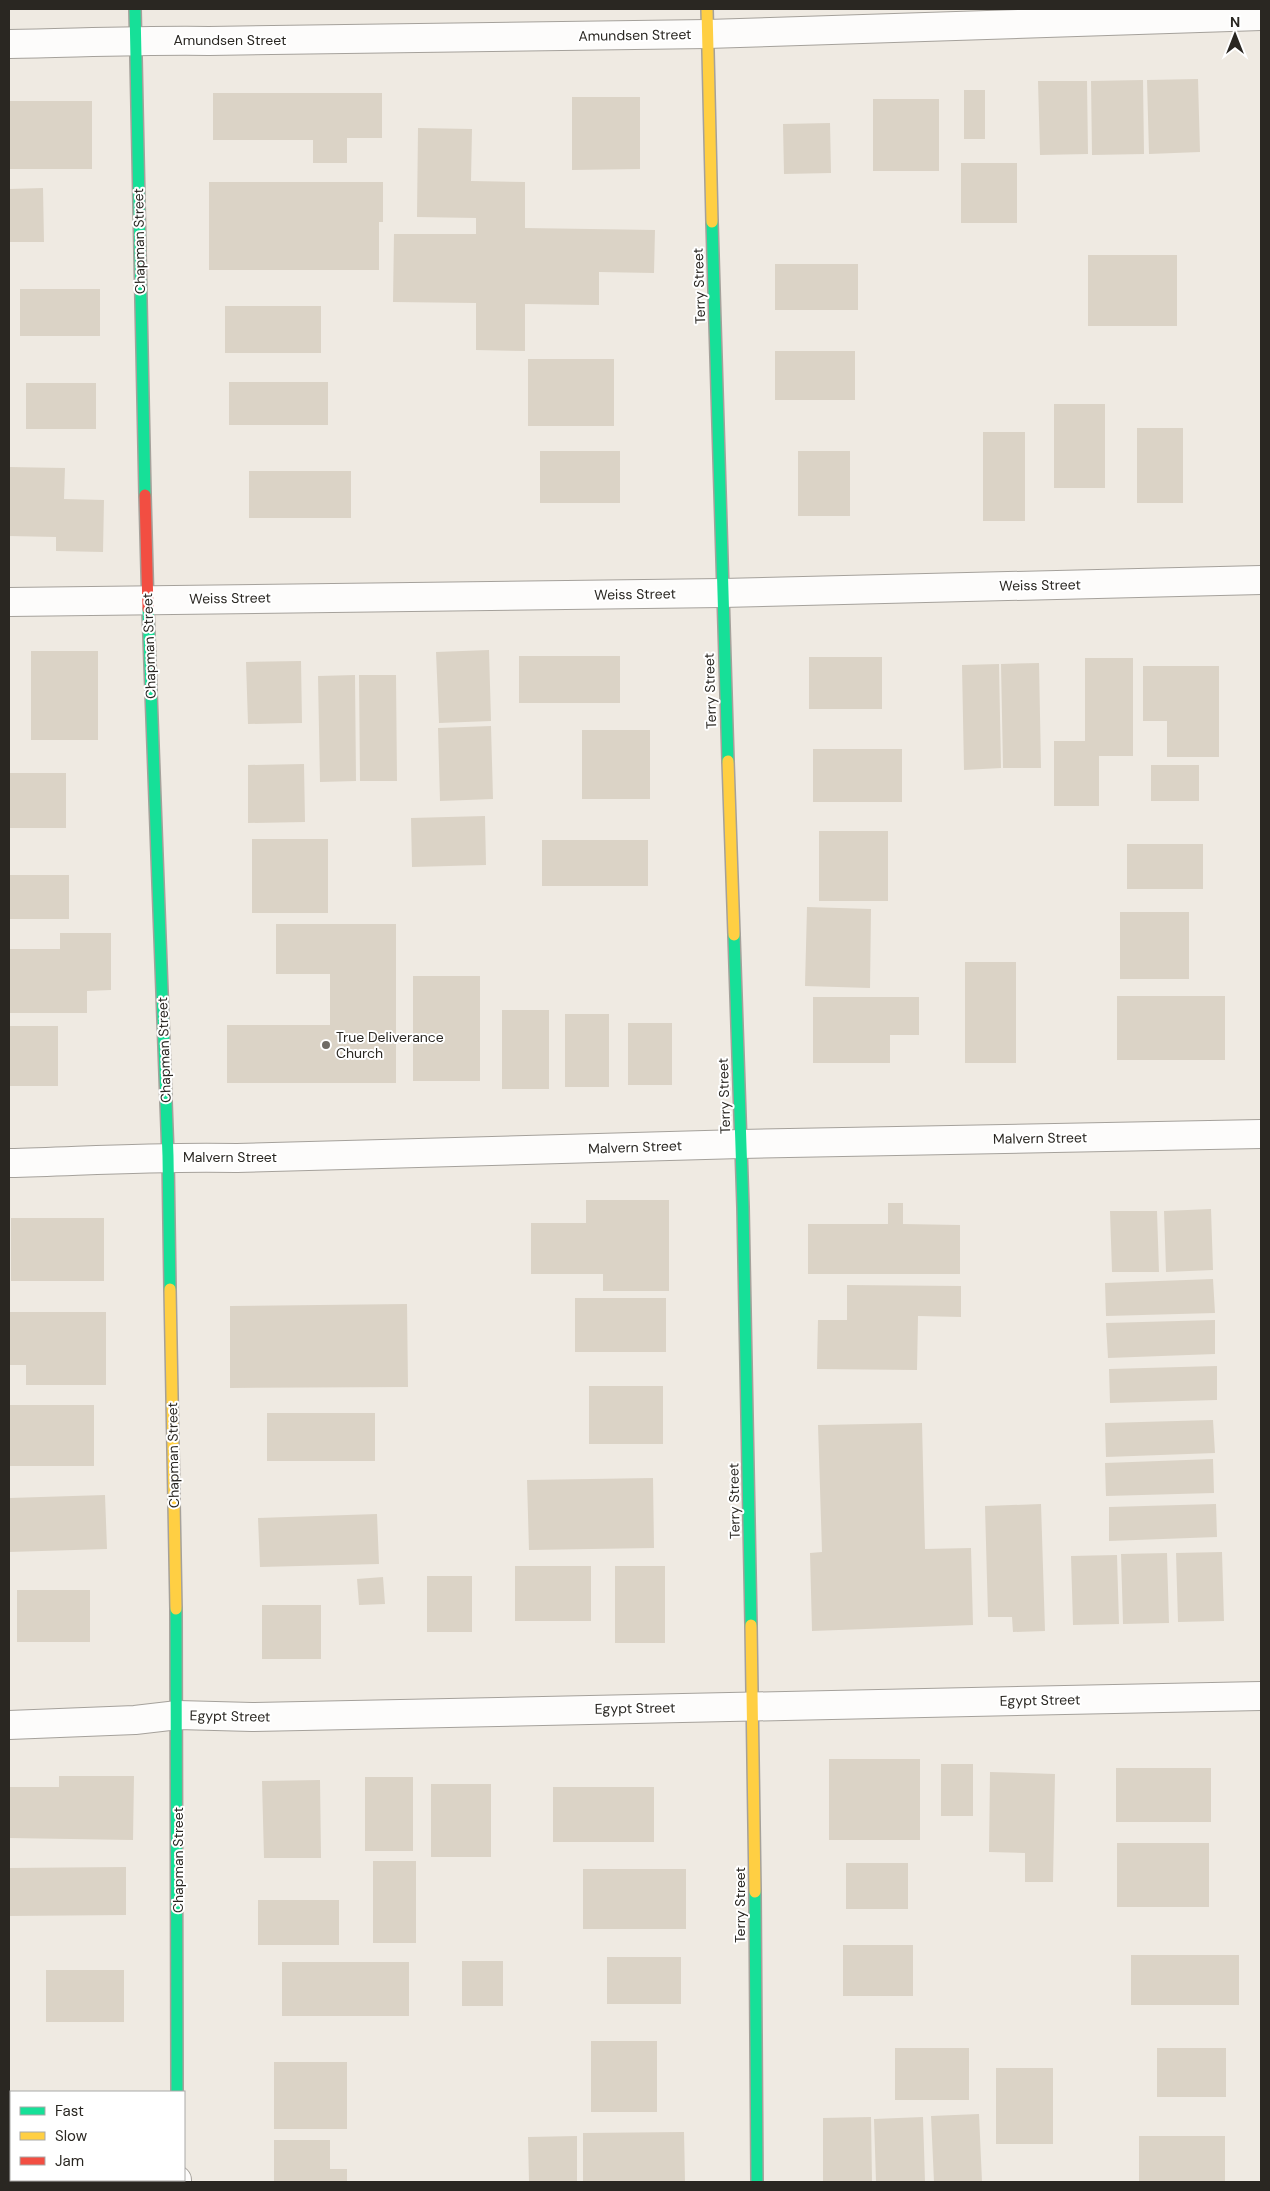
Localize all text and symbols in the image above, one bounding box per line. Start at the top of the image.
north arrow [1210,10,1260,60]
text: N [1230,13,1240,31]
street label: Amundsen Street [578,25,692,45]
street label: Amundsen Street [173,31,287,49]
street label: Chapman Street [129,188,149,294]
street label: Terry Street [689,248,709,324]
street label: Weiss Street [999,575,1081,595]
street label: Weiss Street [594,584,676,604]
street label: Weiss Street [189,588,271,608]
street label: Chapman Street [138,593,160,699]
street label: Terry Street [700,653,720,729]
street label: Chapman Street [153,997,175,1103]
place label: True Deliverance Church [336,1028,444,1062]
marker: True Deliverance Church [320,1039,332,1051]
street label: Terry Street [714,1058,734,1134]
street label: Malvern Street [993,1128,1087,1148]
street label: Malvern Street [588,1136,682,1158]
street label: Malvern Street [183,1148,277,1166]
street label: Chapman Street [163,1402,183,1508]
street label: Terry Street [724,1463,744,1539]
street label: Egypt Street [999,1690,1081,1710]
street label: Egypt Street [594,1698,676,1718]
street label: Egypt Street [189,1706,271,1726]
street label: Chapman Street [169,1807,187,1913]
street label: Terry Street [731,1867,749,1943]
legend [10,2091,185,2181]
text: Fast [55,2101,84,2121]
text: Slow [55,2126,88,2146]
text: Jam [55,2151,84,2171]

